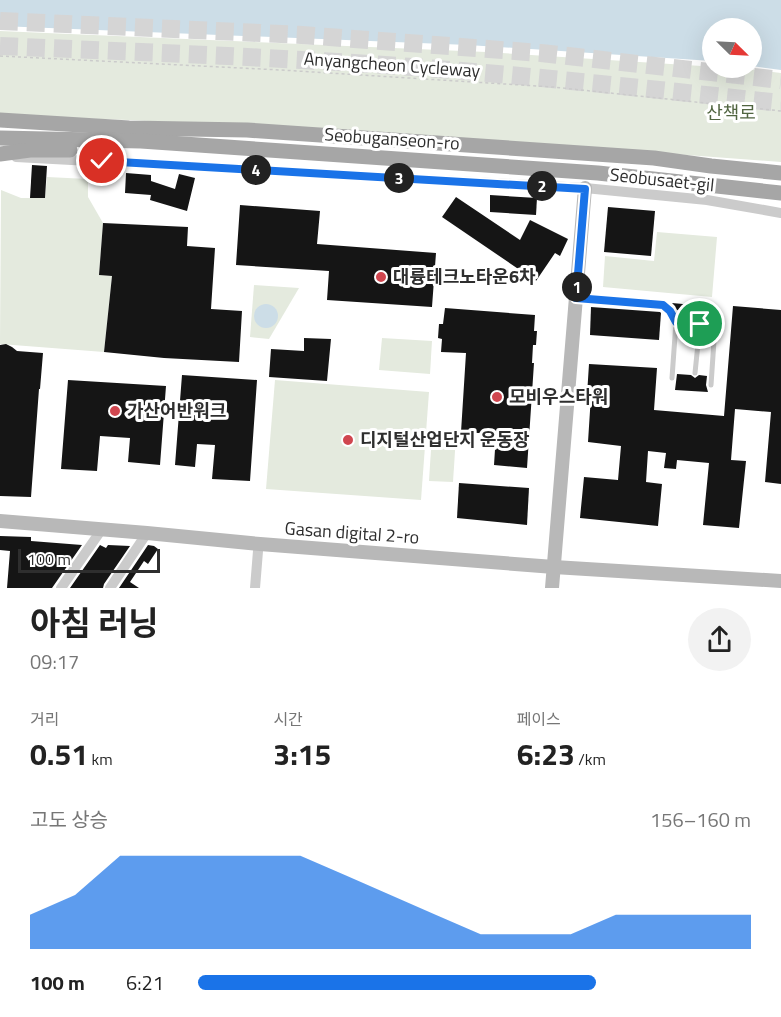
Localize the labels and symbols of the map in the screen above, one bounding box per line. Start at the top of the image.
north arrow [702,18,762,78]
street label: Anyangcheon Cycleway [303,45,481,84]
park label: 산책로 [706,99,756,126]
street label: Seobuganseon-ro [324,120,461,157]
pin [76,135,127,186]
pin: 4 [241,155,271,185]
street label: Seobusaet-gil [608,161,716,198]
pin: 3 [384,163,414,193]
pin: 2 [527,171,557,201]
place label: 대륭테크노타운6차 [393,263,536,290]
marker: 대륭테크노타운6차 [374,270,388,284]
pin: 1 [562,272,592,302]
pin [674,298,725,349]
place label: 모비우스타워 [509,383,608,410]
marker: 모비우스타워 [490,390,504,404]
place label: 가산어반워크 [127,397,226,424]
marker: 가산어반워크 [108,404,122,418]
place label: 디지털산업단지 운동장 [360,426,530,453]
marker: 디지털산업단지 운동장 [341,433,355,447]
street label: Gasan digital 2-ro [284,514,420,551]
scale bar [18,546,160,574]

